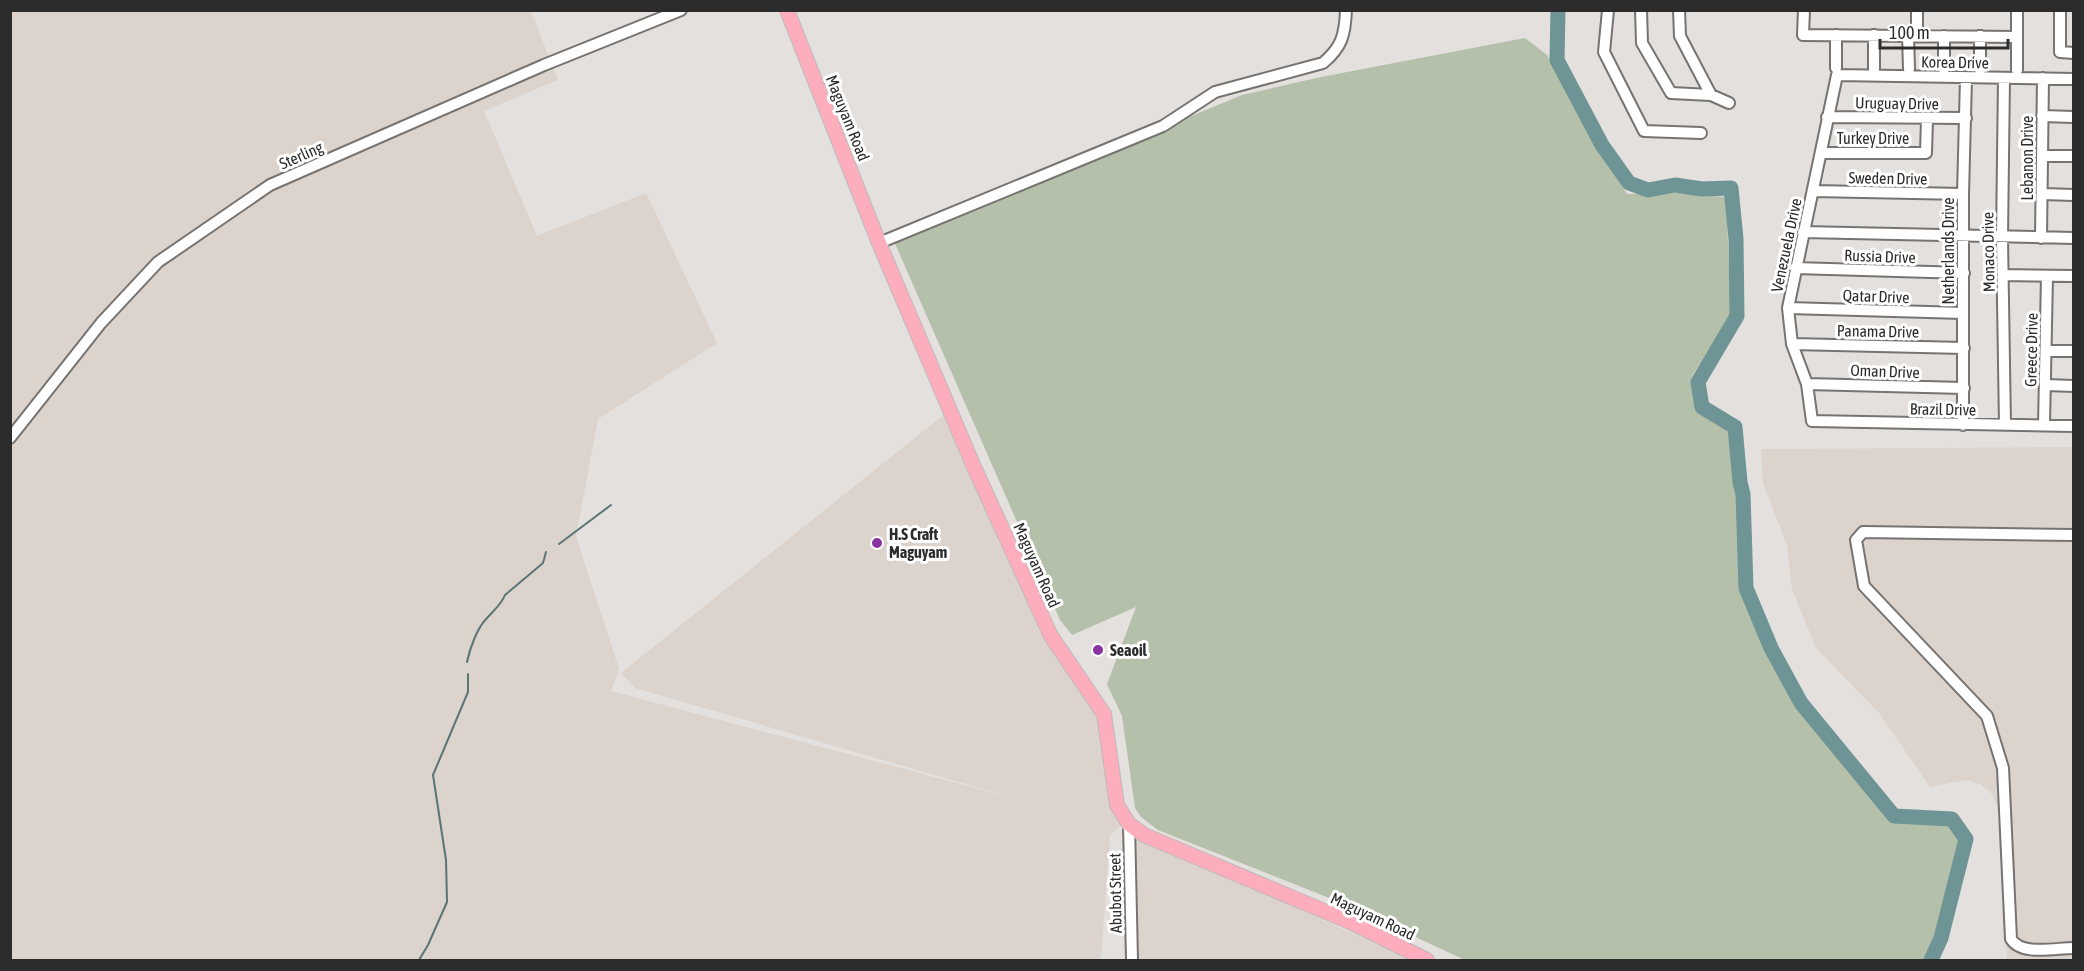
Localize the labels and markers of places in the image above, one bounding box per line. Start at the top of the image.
place label: H.S Craft Maguyam [889,525,947,561]
marker: H.S Craft Maguyam [870,536,884,550]
place label: Seaoil [1110,641,1148,659]
marker: Seaoil [1091,643,1105,657]

